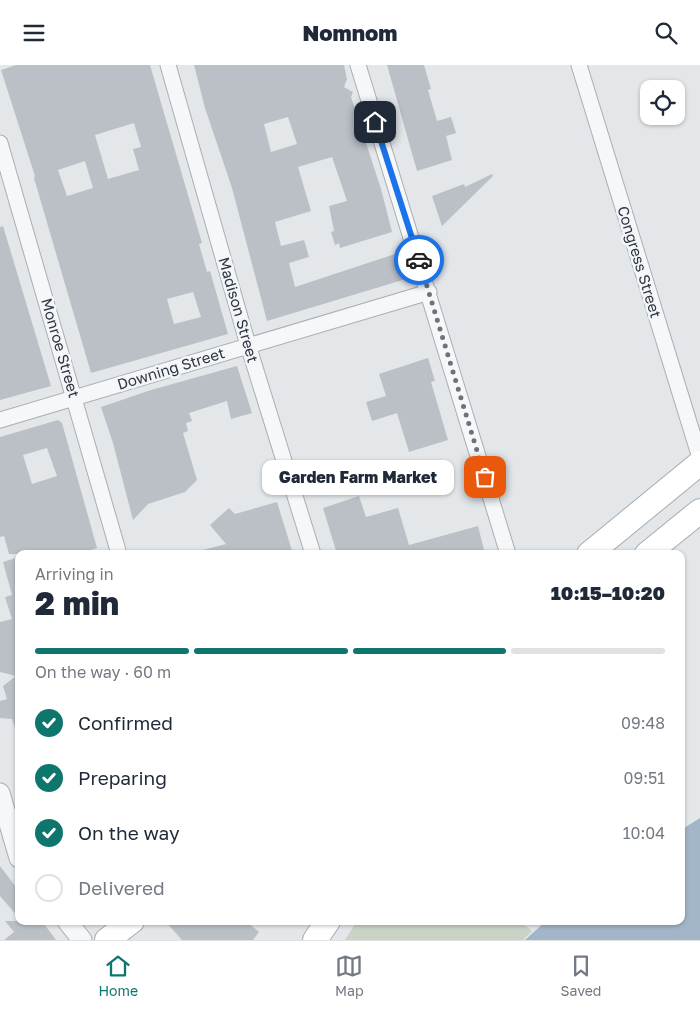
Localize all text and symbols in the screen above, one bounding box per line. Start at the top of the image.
icon: menu [20,19,48,47]
text: Nomnom [303,19,397,46]
icon: search [652,19,680,47]
map controls [640,80,685,125]
button: locate [640,80,685,125]
pin [354,101,396,143]
icon: home [361,108,389,136]
street label: Congress Street [614,204,666,320]
courier [394,235,444,285]
icon: car [405,246,433,274]
street label: Madison Street [215,255,263,365]
street label: Monroe Street [38,296,84,400]
street label: Downing Street [115,343,227,393]
pin [464,456,506,498]
callout: Garden Farm Market [262,459,455,495]
icon: bag [471,463,499,491]
text: Garden Farm Market [279,467,437,487]
text: Arriving in [35,564,114,584]
text: 10:15–10:20 [551,581,665,604]
text: 2 min [35,584,119,622]
text: On the way · 60 m [35,662,171,682]
icon: check [35,709,63,737]
text: Confirmed [78,711,173,734]
text: 09:48 [621,713,665,733]
icon: check [35,764,63,792]
text: Preparing [78,766,167,789]
text: 09:51 [624,768,665,788]
icon: check [35,819,63,847]
text: On the way [78,821,180,844]
text: 10:04 [623,823,665,843]
text: Delivered [78,876,165,899]
tab: Home [98,952,138,999]
tab: Map [335,952,364,999]
tab: Saved [561,952,601,999]

